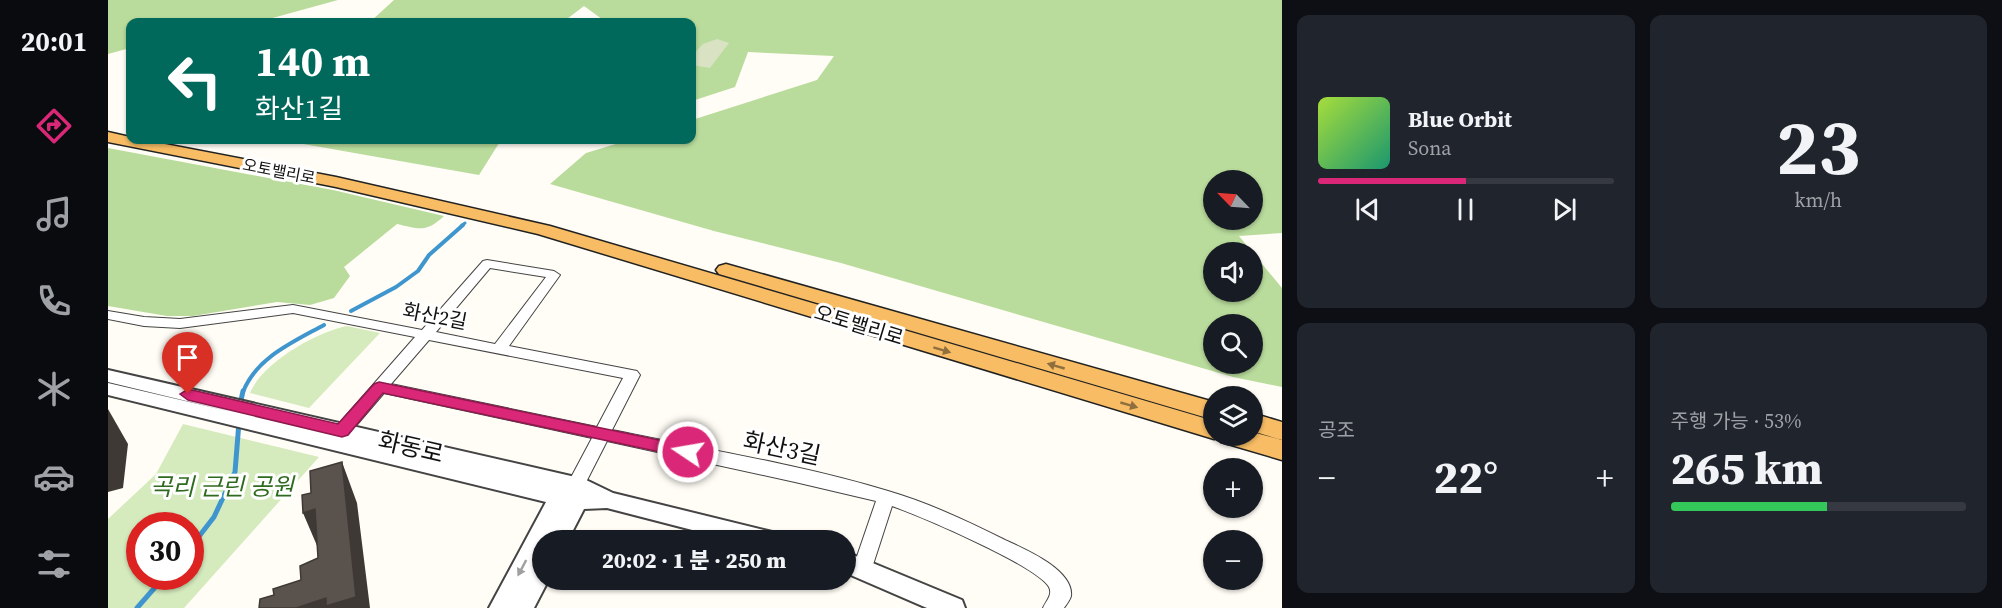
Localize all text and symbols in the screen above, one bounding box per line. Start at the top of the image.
text: 20:01 [21,23,87,60]
text: 140 m [255,32,370,90]
icon: left [156,42,234,120]
text: 화산1길 [255,90,343,127]
text: 23 [1776,93,1861,200]
text: Blue Orbit [1408,104,1512,134]
icon: directions [33,105,75,147]
text: Sona [1408,134,1452,162]
street label: 오토밸리로 [241,153,317,189]
north arrow [1203,170,1263,230]
map controls [1203,170,1263,590]
text: km/h [1794,186,1842,214]
icon: music [33,193,75,235]
icon: previous [1351,193,1384,226]
icon: pause [1449,193,1482,226]
icon: next [1548,193,1581,226]
button: sound [1203,242,1263,302]
icon: phone [33,280,75,322]
street label: 화산2길 [400,296,470,336]
street label: 오토밸리로 [811,298,907,352]
button: search [1203,314,1263,374]
pin [162,332,213,394]
icon: arrive [171,341,204,374]
one-way arrow [933,346,951,355]
one-way arrow [1047,361,1065,370]
icon: climate [33,368,75,410]
button: layers [1203,386,1263,446]
one-way arrow [1120,401,1138,410]
text: 주행 가능 · 53% [1671,407,1802,435]
text: 공조 [1318,416,1355,444]
position arrow [656,420,720,484]
street label: 화동로 [375,423,447,471]
street label: 화산3길 [740,424,824,472]
text: 265 km [1671,437,1823,499]
text: 22° [1434,446,1498,508]
text: − [1318,455,1336,500]
text: + [1596,455,1613,500]
icon: car [33,456,75,498]
button: + [1203,458,1263,518]
park label: 곡리 근린 공원 [150,470,296,503]
speed limit sign: 30 [126,512,204,590]
button: − [1203,530,1263,590]
icon: filters [33,543,75,585]
text: 20:02 · 1 분 · 250 m [602,545,786,575]
one-way arrow [517,560,527,577]

